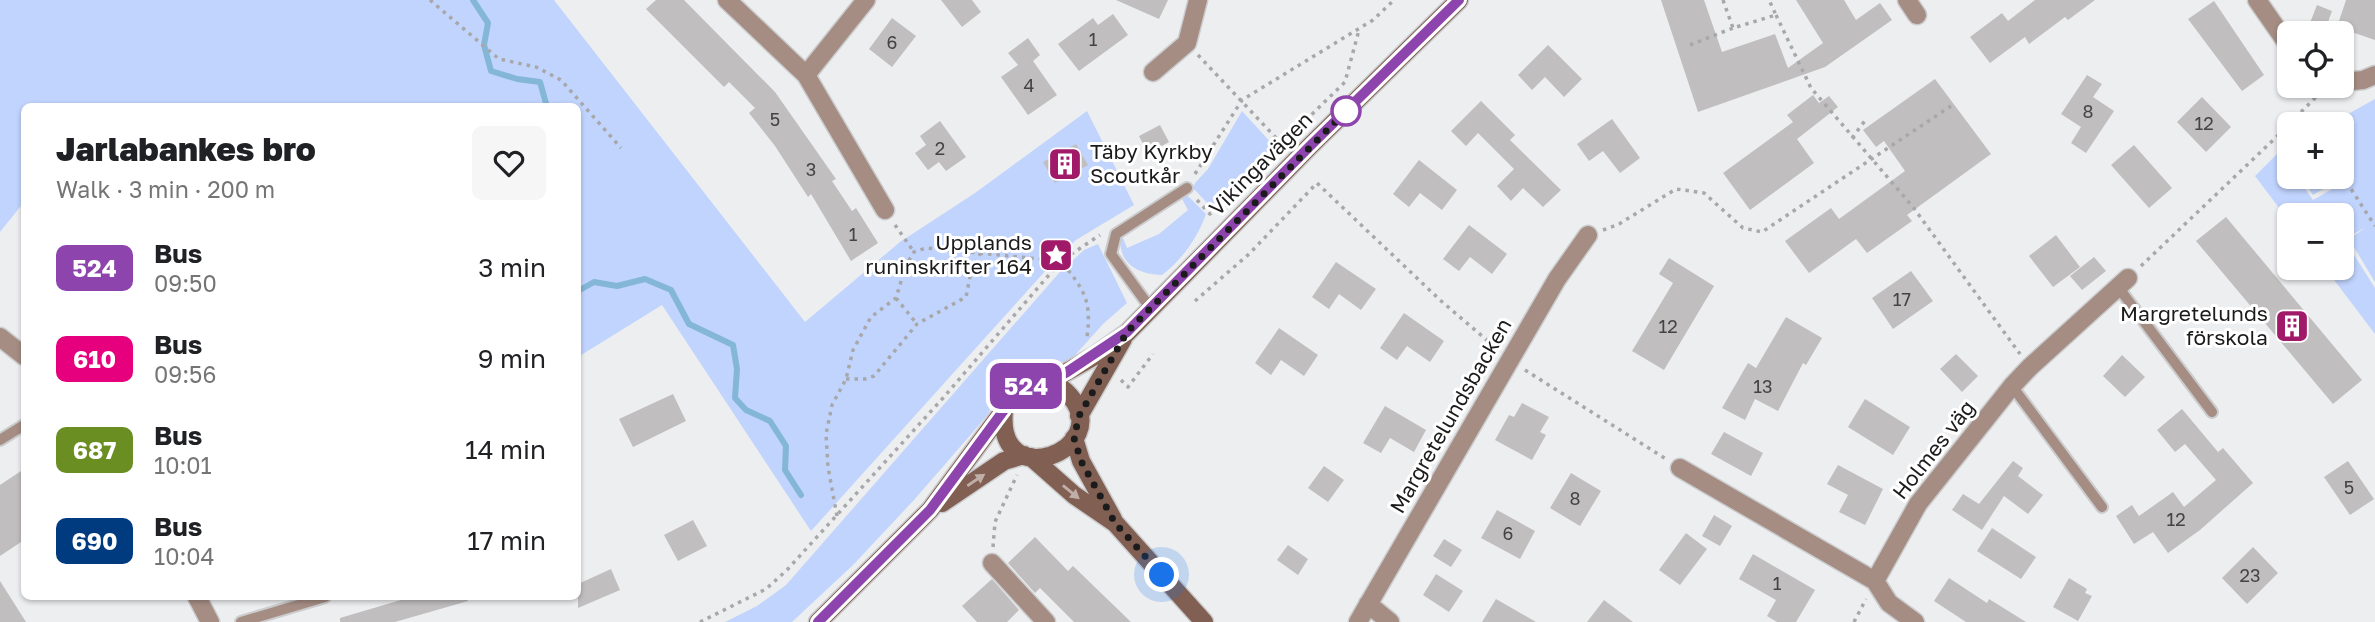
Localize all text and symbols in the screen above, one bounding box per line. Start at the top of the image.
map controls [2277,21,2354,280]
button: locate [2277,21,2354,98]
house number: 1 [1089,28,1098,50]
house number: 6 [887,31,897,53]
house number: 4 [1024,74,1035,96]
unlabelled marker [1331,96,1361,126]
house number: 8 [2083,100,2093,122]
street label: Vikingavägen [1203,106,1317,220]
house number: 5 [770,108,780,130]
house number: 12 [2194,112,2214,134]
button: + [2277,112,2354,189]
button: heart [472,126,546,200]
text: Jarlabankes bro [56,129,316,168]
house number: 2 [935,137,945,159]
place label: Täby Kyrkby Scoutkår [1090,138,1213,188]
building icon: Täby Kyrkby Scoutkår [1046,145,1084,183]
house number: 3 [806,158,816,180]
text: Walk · 3 min · 200 m [56,175,275,203]
button: − [2277,203,2354,280]
house number: 1 [849,223,858,245]
place label: Upplands runinskrifter 164 [865,229,1032,279]
place icon: Upplands runinskrifter 164 [1037,236,1075,274]
text: Bus [154,238,202,269]
text: 3 min [478,252,546,283]
text: 524 [72,253,117,282]
text: 09:50 [154,269,217,297]
house number: 17 [1893,288,1911,310]
place label: Margretelunds förskola [2120,300,2268,350]
building icon: Margretelunds förskola [2273,307,2311,345]
street label: Margretelundsbacken [1384,313,1517,518]
house number: 12 [1658,315,1678,337]
text: Bus [154,329,202,360]
text: 9 min [478,343,546,374]
text: 610 [73,344,116,373]
text: 09:56 [154,360,216,388]
line badge: 524 [986,363,1066,409]
text: 524 [1004,371,1048,400]
house number: 13 [1753,375,1773,397]
street label: Holmes väg [1886,395,1980,504]
text: Bus [154,420,202,451]
text: 14 min [465,434,546,465]
text: 687 [73,435,116,464]
text: 10:01 [154,451,212,479]
one-way arrow [967,473,985,487]
house number: 5 [2344,476,2354,498]
one-way arrow [1062,485,1080,500]
house number: 8 [1570,487,1580,509]
house number: 12 [2166,508,2186,530]
text: Bus [154,511,202,542]
house number: 6 [1503,522,1513,544]
text: 17 min [467,525,546,556]
text: 690 [71,526,118,555]
text: 10:04 [154,542,215,570]
your location [1144,557,1179,592]
house number: 23 [2240,564,2260,586]
house number: 1 [1773,572,1782,594]

